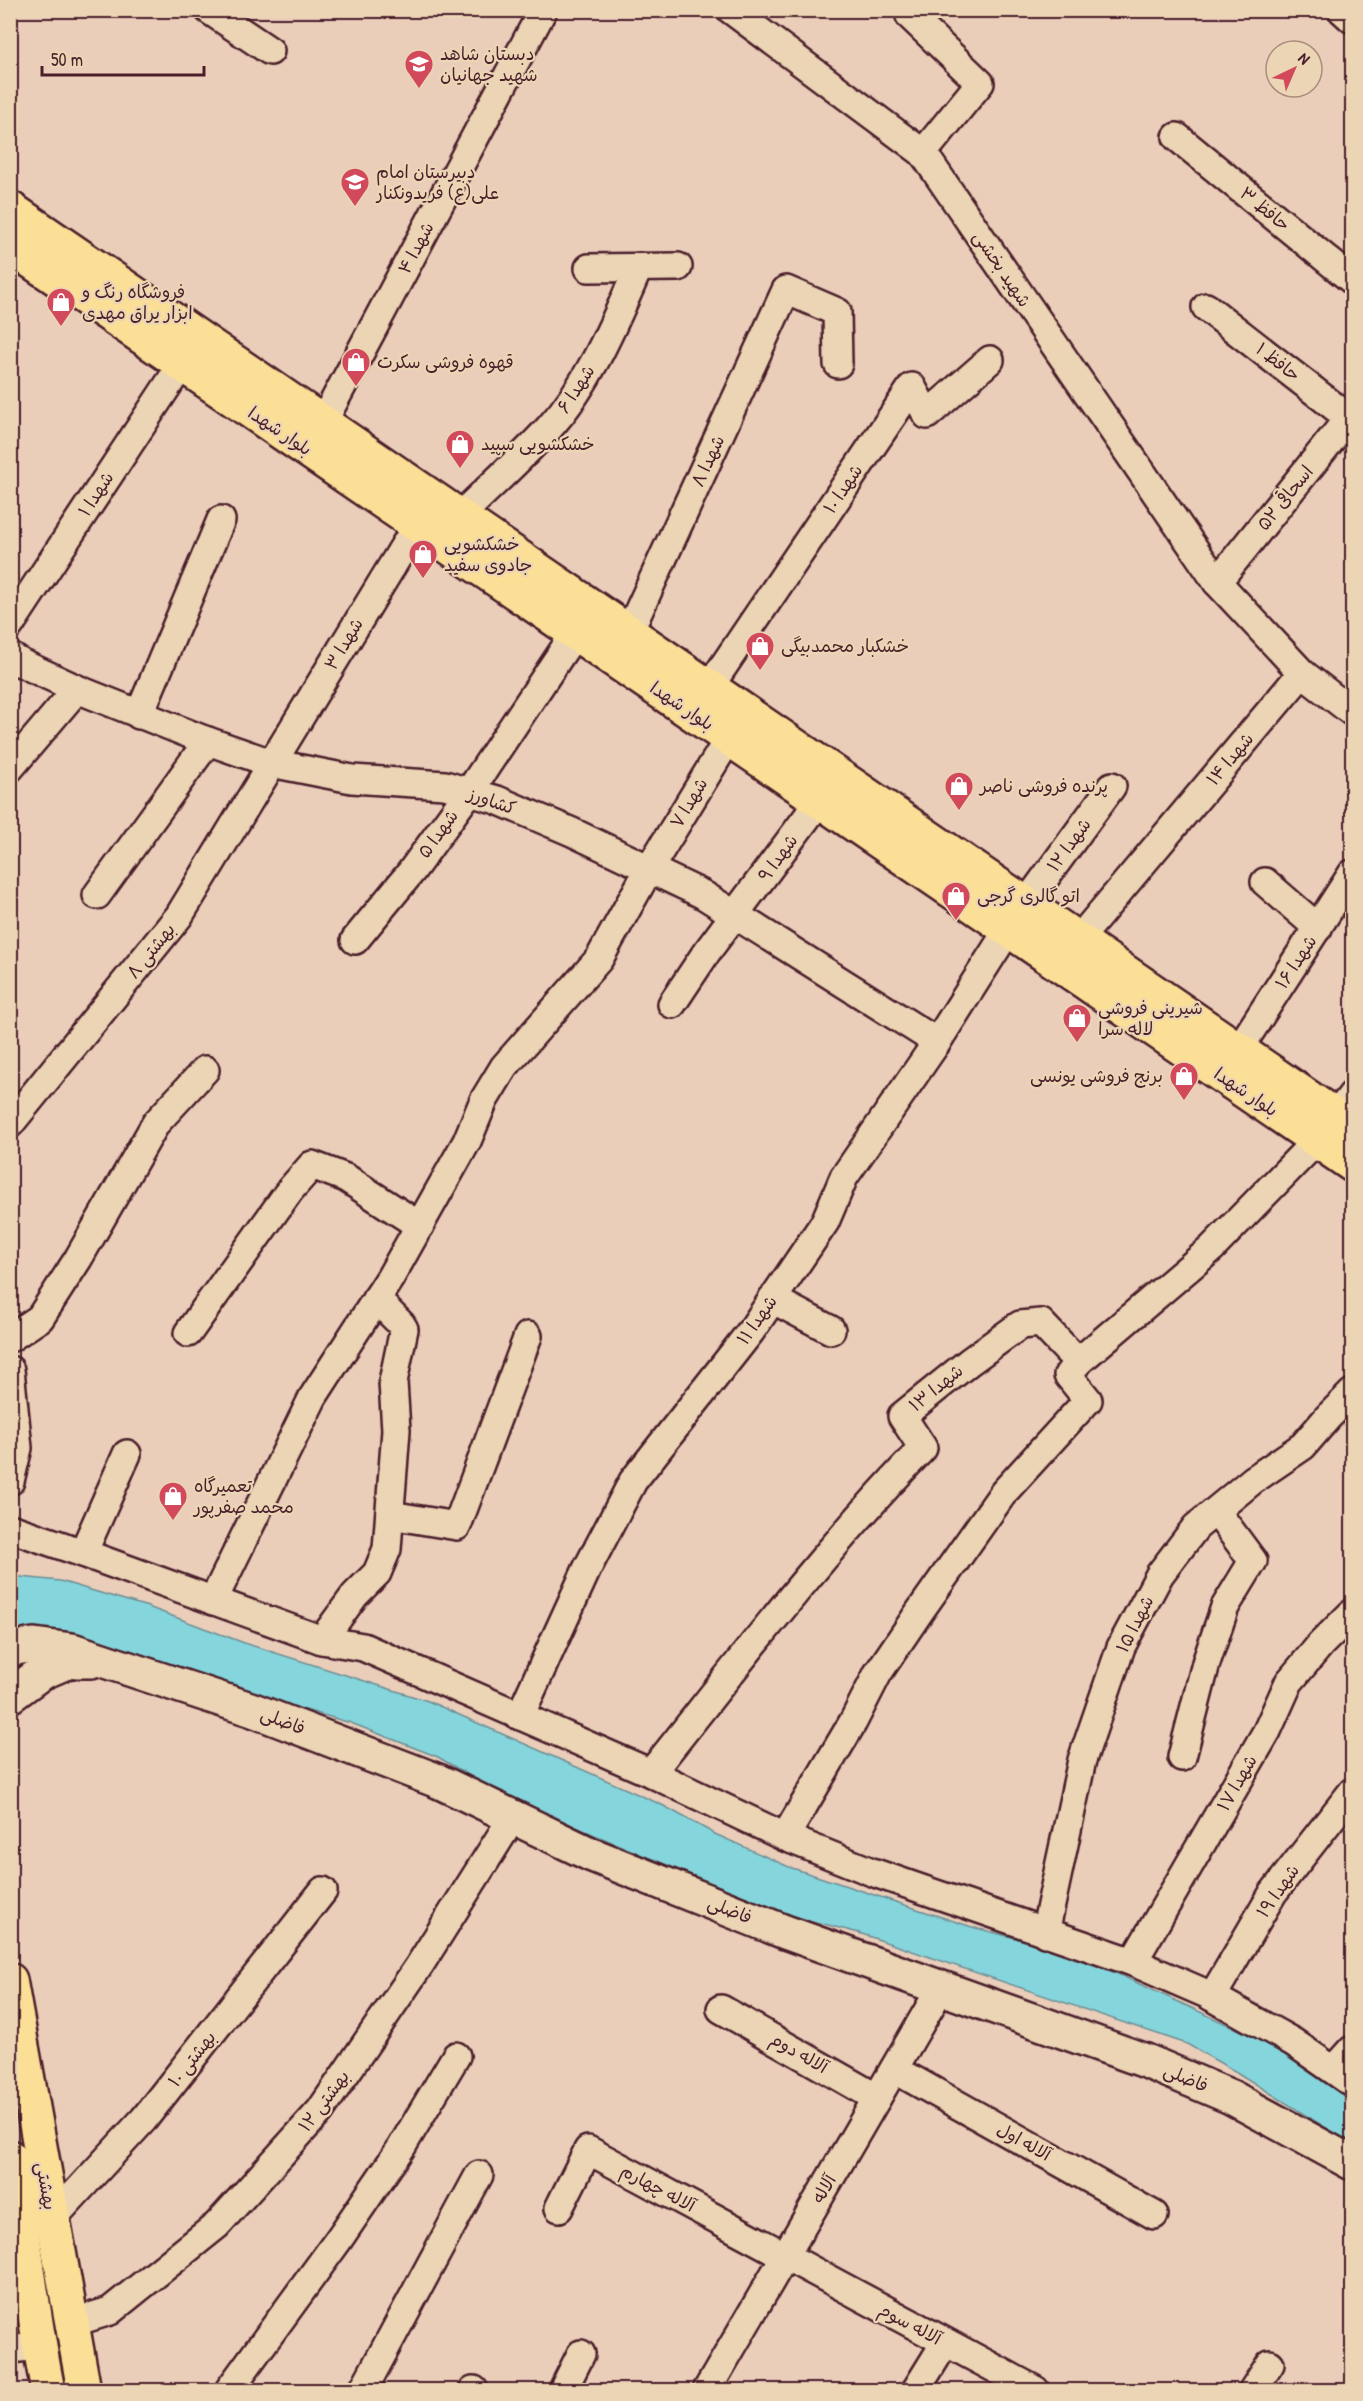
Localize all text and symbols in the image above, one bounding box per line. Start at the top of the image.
scale bar [42,39,204,77]
north arrow [1264,39,1324,99]
place label: دبستان شاهد شهید جهانیان [440,41,538,87]
text: 50 m [51,47,83,72]
text: N [1294,47,1315,69]
school or university icon: دبستان شاهد شهید جهانیان [403,48,435,90]
place label: دبیرستان امام علی(ع) فریدونکنار [375,159,499,205]
school or university icon: دبیرستان امام علی(ع) فریدونکنار [339,166,371,208]
street label: حافظ ۳ [1235,181,1296,237]
street label: شهدا ۴ [391,217,440,278]
street label: شهید بخشی [968,225,1037,312]
place label: فروشگاه رنگ و ابزار یراق مهدی [80,279,193,325]
shop icon: فروشگاه رنگ و ابزار یراق مهدی [45,286,77,328]
street label: حافظ ۱ [1251,336,1306,387]
shop icon: قهوه فروشی سکرت [340,346,372,388]
place label: قهوه فروشی سکرت [377,349,514,374]
street label: شهدا ۶ [551,360,600,418]
street label: بلوار شهدا [243,400,317,461]
shop icon: خشکشویی سپید [444,428,476,470]
place label: خشکشویی سپید [481,431,595,456]
street label: شهدا ۸ [685,431,730,491]
street label: شهدا ۱۰ [817,459,868,518]
street label: اسحاقی ۵۲ [1251,460,1319,536]
street label: شهدا ۱ [72,467,119,521]
place label: خشکشویی جادوی سفید [444,531,532,577]
shop icon: خشکشویی جادوی سفید [407,538,439,580]
street label: شهدا ۳ [318,613,369,675]
shop icon: خشکبار محمدبیگی [744,630,776,672]
place label: خشکبار محمدبیگی [781,633,909,658]
street label: بلوار شهدا [645,675,719,736]
street label: شهدا ۱۴ [1200,727,1259,790]
shop icon: پرنده فروشی ناصر [943,770,975,812]
street label: شهدا ۷ [664,773,713,833]
place label: پرنده فروشی ناصر [978,773,1108,798]
street label: کشاورز [463,780,520,820]
street label: شهدا ۵ [411,804,464,863]
street label: شهدا ۱۲ [1041,813,1097,877]
street label: شهدا ۹ [752,829,803,887]
shop icon: اتو گالری گرجی [940,880,972,922]
place label: اتو گالری گرجی [977,883,1080,908]
street label: بهشتی ۸ [120,918,181,984]
street label: شهدا ۱۶ [1269,930,1322,993]
place label: شیرینی فروشی لاله سرا [1098,995,1203,1041]
shop icon: شیرینی فروشی لاله سرا [1061,1002,1093,1044]
shop icon: برنج فروشی یونسی [1168,1060,1200,1102]
street label: بلوار شهدا [1209,1061,1283,1122]
place label: برنج فروشی یونسی [1030,1063,1163,1088]
street label: شهدا ۱۱ [731,1290,783,1349]
street label: شهدا ۱۳ [903,1358,968,1417]
place label: تعمیرگاه محمد صفرپور [192,1473,294,1519]
shop icon: تعمیرگاه محمد صفرپور [157,1480,189,1522]
street label: شهدا ۱۵ [1110,1591,1160,1657]
street label: فاضلی [257,1701,309,1740]
street label: شهدا ۱۷ [1210,1750,1263,1816]
street label: شهدا ۱۹ [1250,1859,1305,1922]
street label: فاضلی [704,1889,756,1930]
street label: بهشتی ۱۰ [162,2025,221,2092]
street label: آلاله دوم [765,2026,834,2082]
street label: فاضلی [1160,2057,1212,2098]
street label: بهشتی ۱۲ [292,2065,355,2137]
street label: آلاله اول [993,2116,1057,2167]
street label: آلاله چهارم [616,2157,701,2220]
street label: بهشتی [30,2160,63,2212]
street label: آلاله [805,2168,843,2208]
street label: آلاله سوم [873,2297,948,2353]

